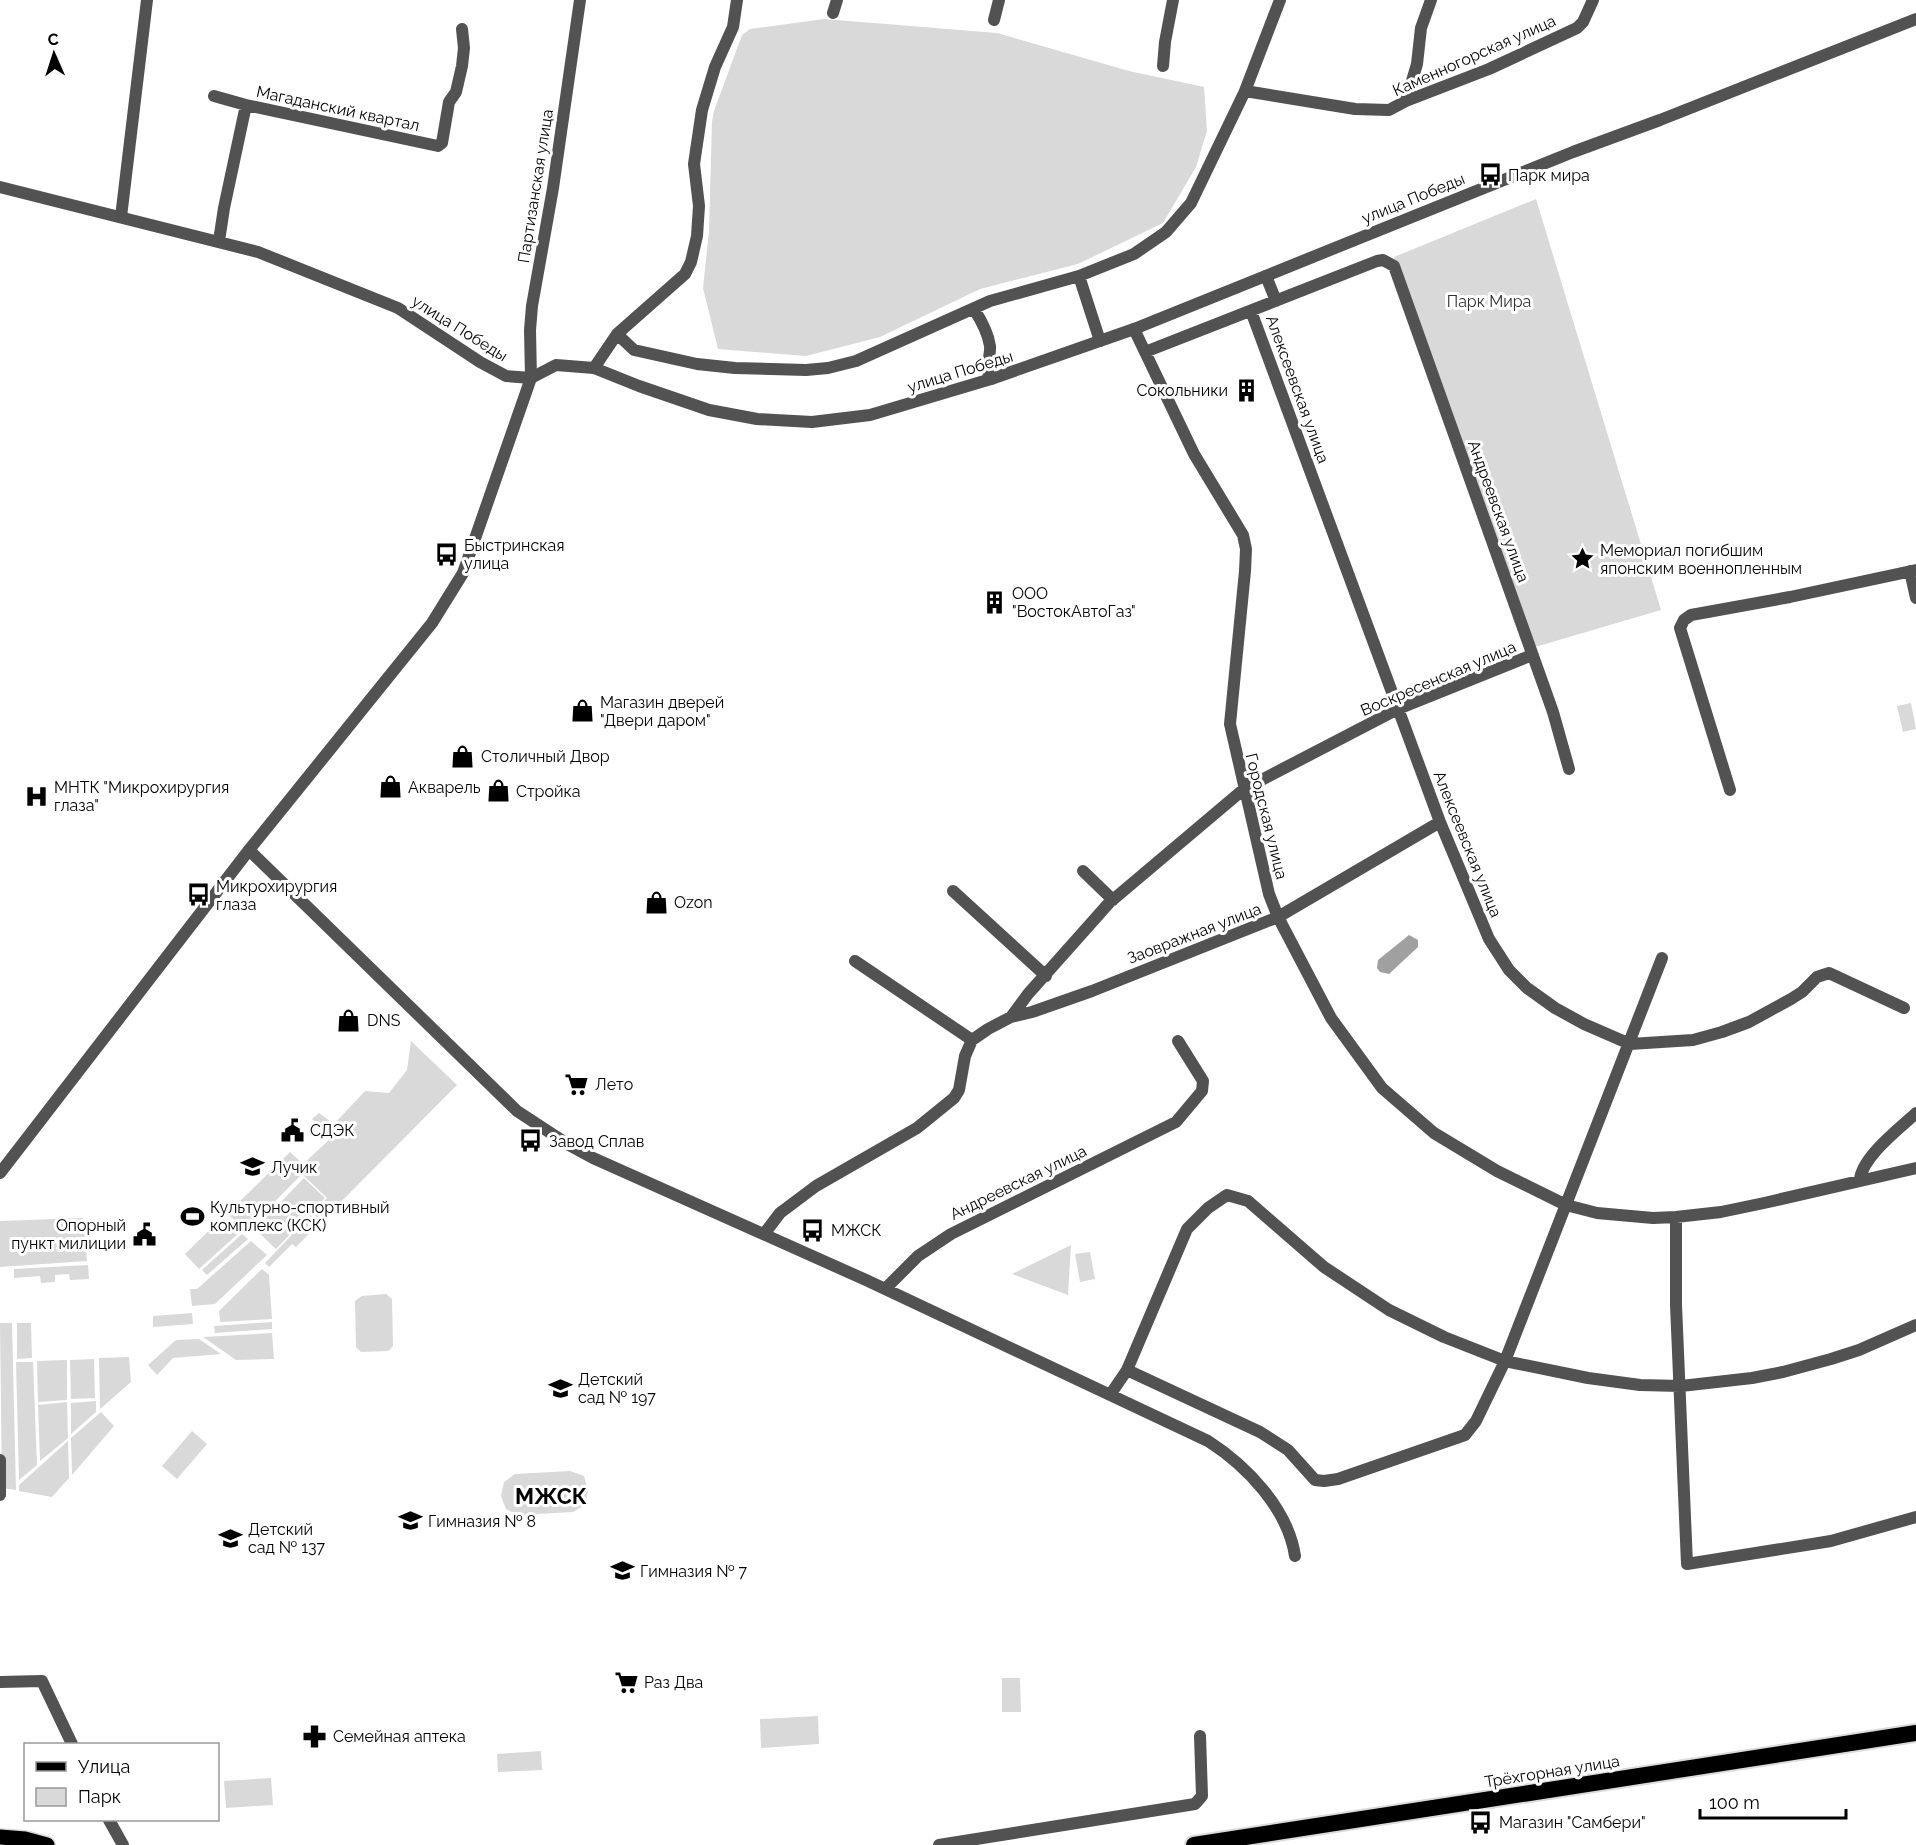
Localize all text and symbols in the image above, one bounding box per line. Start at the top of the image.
street label: Каменногорская улица [1390,11,1559,100]
north arrow [24,24,84,84]
text: С [47,30,59,49]
street label: Магаданский квартал [255,82,421,135]
street label: Партизанская улица [514,108,557,264]
bus stop icon: Парк мира [1477,162,1503,188]
place label: Парк мира [1508,166,1590,185]
street label: улица Победы [1359,169,1468,228]
street label: улица Победы [408,291,511,366]
park label: Парк Мира [1447,292,1531,311]
street label: Алексеевская улица [1262,313,1333,466]
street label: улица Победы [905,346,1015,397]
building icon: Сокольники [1233,377,1259,403]
place label: Сокольники [1137,381,1228,400]
street label: Андреевская улица [1464,438,1533,585]
place label: Быстринская улица [464,536,564,573]
bus stop icon: Быстринская улица [433,541,459,567]
place label: Мемориал погибшим японским военнопленным [1600,541,1802,578]
place icon: Мемориал погибшим японским военнопленным [1569,546,1595,572]
place label: ООО "ВостокАвтоГаз" [1012,584,1136,621]
building icon: ООО "ВостокАвтоГаз" [981,589,1007,615]
street label: Воскресенская улица [1358,637,1519,720]
place label: Магазин дверей "Двери даром" [600,693,724,730]
shop icon: Магазин дверей "Двери даром" [569,698,595,724]
shop icon: Столичный Двор [450,743,476,769]
place label: Столичный Двор [481,747,610,766]
street label: Городская улица [1242,751,1291,881]
street label: Алексеевская улица [1429,768,1506,920]
shop icon: Акварель [377,774,403,800]
place label: МНТК "Микрохирургия глаза" [54,778,229,815]
place label: Акварель [408,778,481,797]
shop icon: Стройка [485,778,511,804]
place label: Стройка [516,782,581,801]
hospital icon: МНТК "Микрохирургия глаза" [23,783,49,809]
place label: Микрохирургия глаза [216,877,337,914]
bus stop icon: Микрохирургия глаза [185,882,211,908]
shop icon: Ozon [643,889,669,915]
place label: Ozon [674,893,713,912]
street label: Заовражная улица [1124,899,1264,968]
shop icon: DNS [336,1007,362,1033]
place label: DNS [367,1011,401,1030]
supermarket icon: Лето [564,1071,590,1097]
place label: Лето [595,1075,633,1094]
public building icon: СДЭК [279,1117,305,1143]
place label: СДЭК [310,1121,354,1140]
bus stop icon: Завод Сплав [518,1128,544,1154]
place label: Завод Сплав [549,1132,644,1151]
street label: Андреевская улица [947,1141,1090,1224]
school or university icon: Лучик [240,1154,266,1180]
place label: Лучик [271,1158,317,1177]
place label: Культурно-спортивный комплекс (КСК) [210,1198,390,1235]
sports icon: Культурно-спортивный комплекс (КСК) [179,1203,205,1229]
place label: Опорный пункт милиции [11,1216,126,1253]
bus stop icon: МЖСК [800,1217,826,1243]
public building icon: Опорный пункт милиции [131,1221,157,1247]
place label: МЖСК [831,1221,881,1240]
place label: Детский сад № 197 [578,1370,656,1407]
school or university icon: Детский сад № 197 [547,1375,573,1401]
district label: МЖСК [515,1483,587,1509]
school or university icon: Гимназия № 8 [397,1508,423,1534]
place label: Гимназия № 8 [428,1512,536,1531]
place label: Детский сад № 137 [248,1520,325,1557]
school or university icon: Детский сад № 137 [217,1525,243,1551]
school or university icon: Гимназия № 7 [609,1558,635,1584]
place label: Гимназия № 7 [640,1562,748,1581]
supermarket icon: Раз Два [613,1669,639,1695]
place label: Раз Два [644,1673,703,1692]
pharmacy icon: Семейная аптека [302,1723,328,1749]
place label: Семейная аптека [333,1727,466,1746]
legend [24,1743,219,1821]
street label: Трёхгорная улица [1483,1751,1621,1792]
text: Улица [78,1756,130,1777]
scale bar [1700,1782,1846,1820]
text: Парк [78,1786,121,1807]
text: 100 m [1709,1792,1760,1813]
bus stop icon: Магазин "Самбери" [1468,1809,1494,1835]
place label: Магазин "Самбери" [1499,1813,1646,1832]

